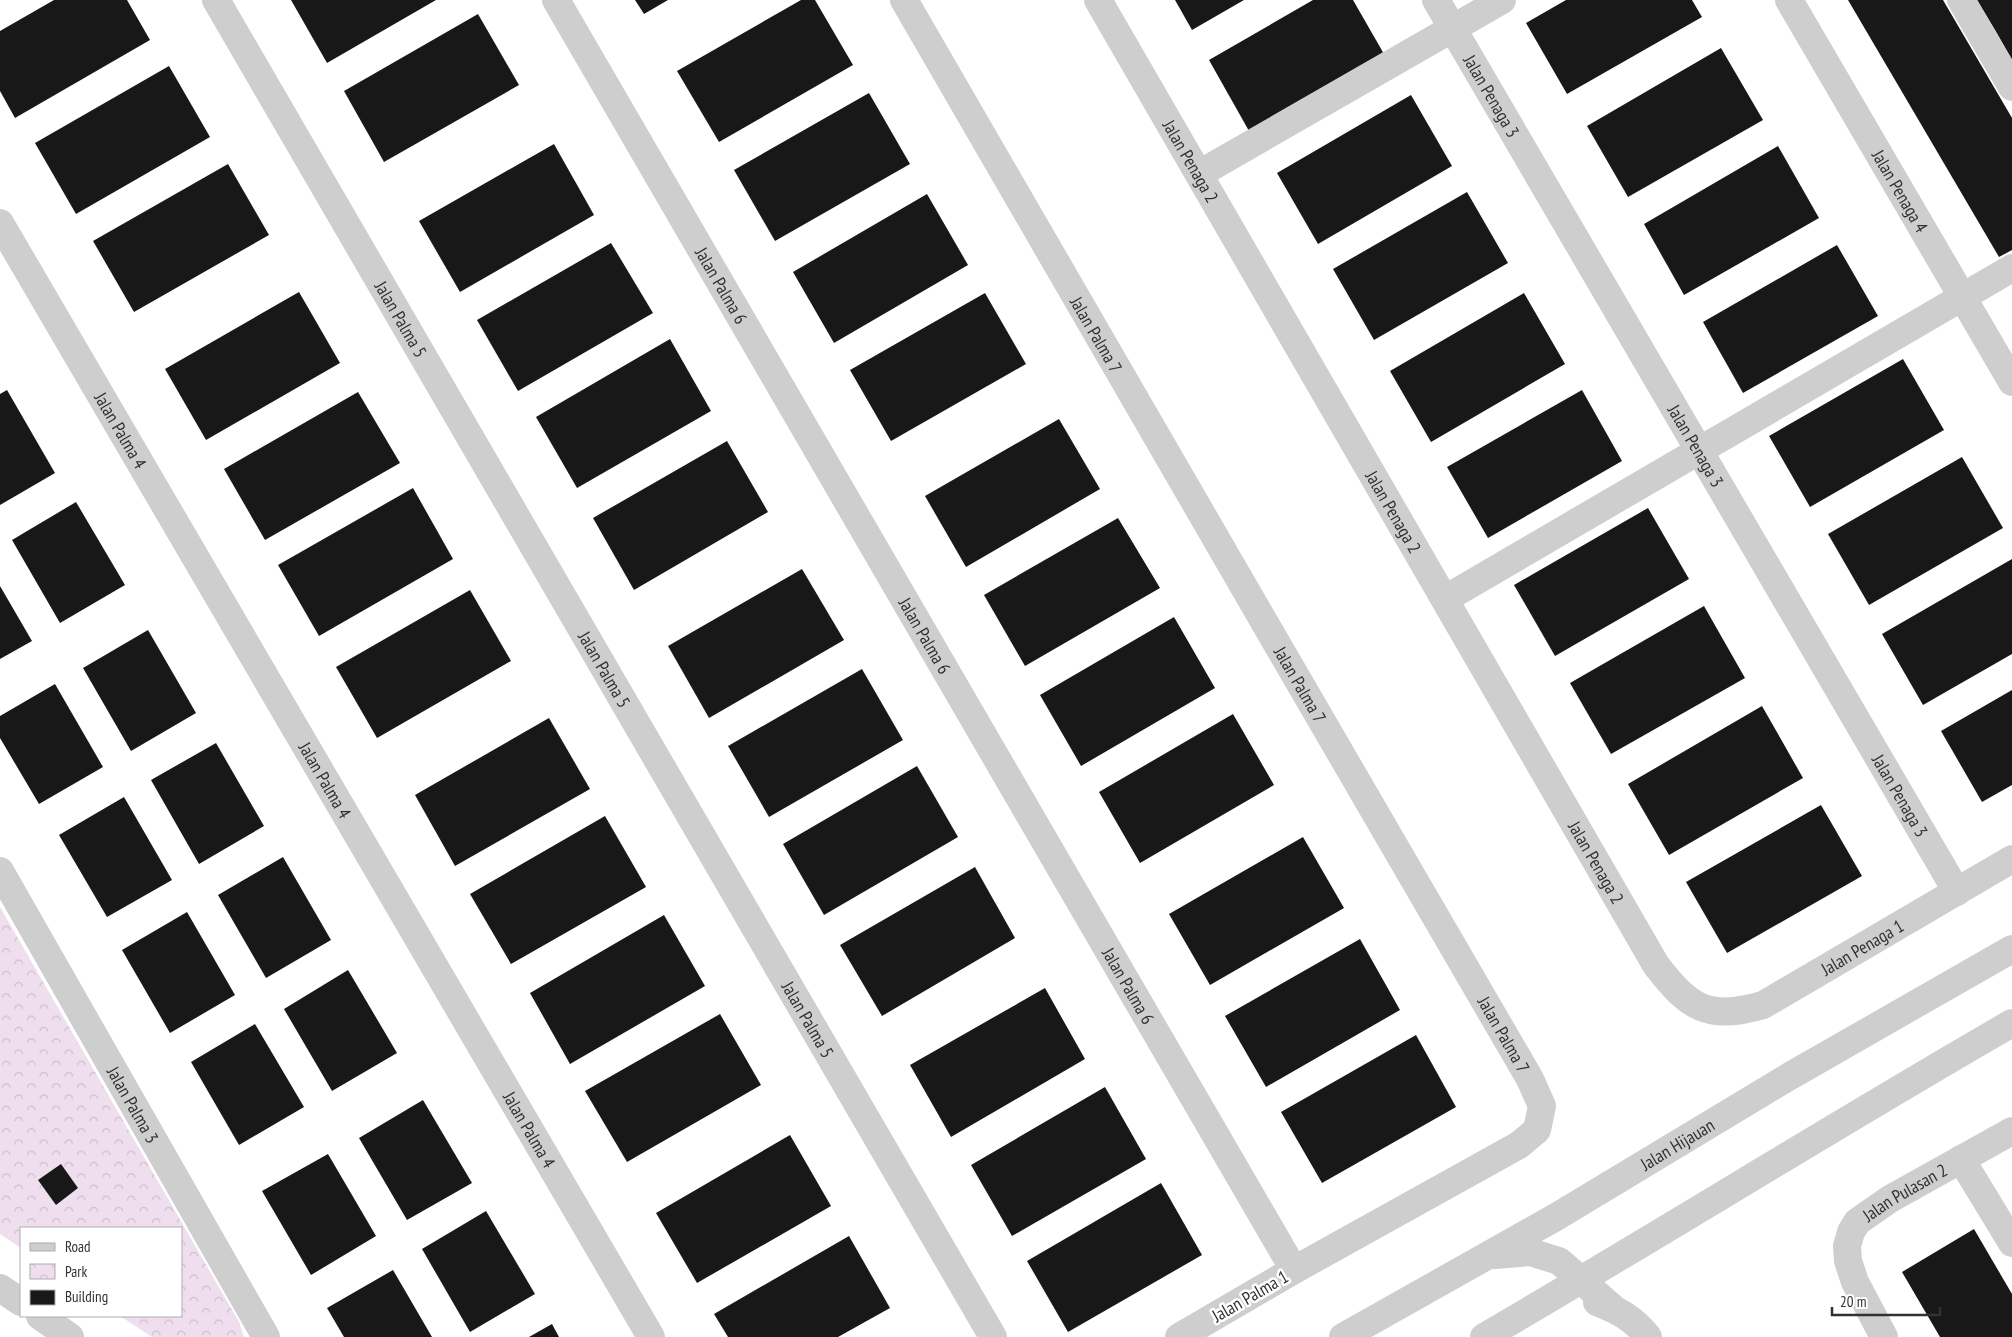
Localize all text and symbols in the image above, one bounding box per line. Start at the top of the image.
street label: Jalan Penaga 3 [1458,50,1525,141]
street label: Jalan Penaga 2 [1158,115,1224,206]
street label: Jalan Penaga 4 [1867,145,1933,236]
street label: Jalan Palma 6 [690,242,753,328]
street label: Jalan Palma 5 [370,276,433,361]
street label: Jalan Palma 7 [1065,291,1128,377]
street label: Jalan Palma 4 [89,387,152,473]
street label: Jalan Penaga 3 [1663,399,1729,491]
street label: Jalan Penaga 2 [1360,465,1427,557]
street label: Jalan Palma 6 [894,592,956,678]
street label: Jalan Palma 5 [573,626,636,712]
street label: Jalan Palma 7 [1269,641,1332,727]
street label: Jalan Palma 4 [294,737,357,822]
street label: Jalan Penaga 3 [1867,749,1934,841]
street label: Jalan Penaga 2 [1563,816,1629,908]
street label: Jalan Penaga 1 [1816,914,1907,981]
street label: Jalan Palma 6 [1097,942,1160,1028]
street label: Jalan Palma 5 [777,976,840,1062]
street label: Jalan Palma 7 [1473,991,1535,1077]
street label: Jalan Palma 3 [102,1061,164,1147]
street label: Jalan Palma 4 [498,1086,561,1172]
street label: Jalan Hijauan [1635,1113,1718,1176]
street label: Jalan Pulasan 2 [1857,1158,1951,1227]
legend [20,1227,182,1317]
text: Road [65,1237,91,1256]
text: Park [65,1262,87,1281]
street label: Jalan Palma 1 [1207,1265,1292,1328]
scale bar [1832,1284,1940,1316]
text: Building [65,1287,108,1306]
text: 20 m [1840,1292,1866,1311]

